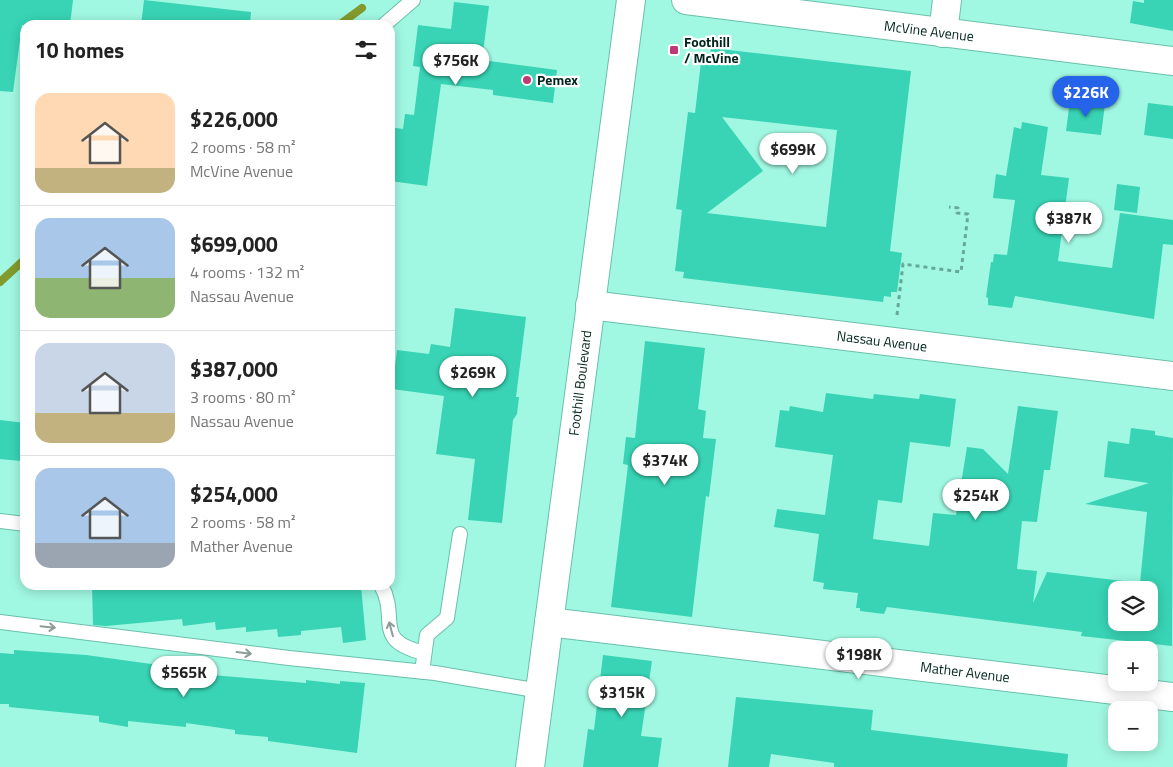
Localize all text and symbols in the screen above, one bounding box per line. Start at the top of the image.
street label: McVine Avenue [883,15,975,46]
place label: Foothill / McVine [684,31,739,68]
text: 10 homes [35,34,124,66]
icon: filters [352,36,380,64]
pin: $756K [421,44,491,86]
marker: Foothill / McVine [668,44,680,56]
text: $756K [433,48,479,72]
place label: Pemex [537,69,578,90]
marker: Pemex [521,74,533,86]
pin: $226K [1051,76,1121,118]
text: $226K [1063,80,1109,104]
text: $226,000 [190,103,278,135]
icon: home [75,113,135,173]
pin: $699K [758,132,828,175]
text: 2 rooms · 58 m² [190,135,295,159]
text: $699K [770,137,816,161]
text: McVine Avenue [190,159,293,183]
pin: $387K [1034,202,1104,244]
text: $387K [1046,206,1092,230]
text: $699,000 [190,228,278,260]
icon: home [75,238,135,298]
text: 4 rooms · 132 m² [190,260,304,284]
text: Nassau Avenue [190,284,294,308]
street label: Nassau Avenue [836,325,928,356]
street label: Foothill Boulevard [563,329,596,437]
text: $387,000 [190,353,278,385]
pin: $269K [438,356,508,398]
text: $269K [450,360,496,384]
icon: home [75,363,135,423]
text: 3 rooms · 80 m² [190,385,295,409]
text: Nassau Avenue [190,409,294,433]
pin: $374K [630,444,700,486]
text: $374K [642,448,688,472]
text: $254,000 [190,478,278,510]
pin: $254K [941,478,1011,521]
text: $254K [953,483,999,507]
icon: home [75,488,135,548]
text: 2 rooms · 58 m² [190,510,295,534]
text: Mather Avenue [190,534,293,558]
map controls [1108,581,1158,751]
button: layers [1108,581,1158,631]
one-way arrow [386,621,395,637]
one-way arrow [40,622,56,632]
pin: $198K [824,638,894,680]
button: + [1108,641,1158,691]
text: $198K [836,642,882,666]
one-way arrow [236,648,252,658]
pin: $565K [149,656,219,698]
street label: Mather Avenue [919,656,1011,687]
text: $565K [161,660,207,684]
pin: $315K [587,676,657,718]
text: $315K [599,680,645,704]
button: − [1108,701,1158,751]

